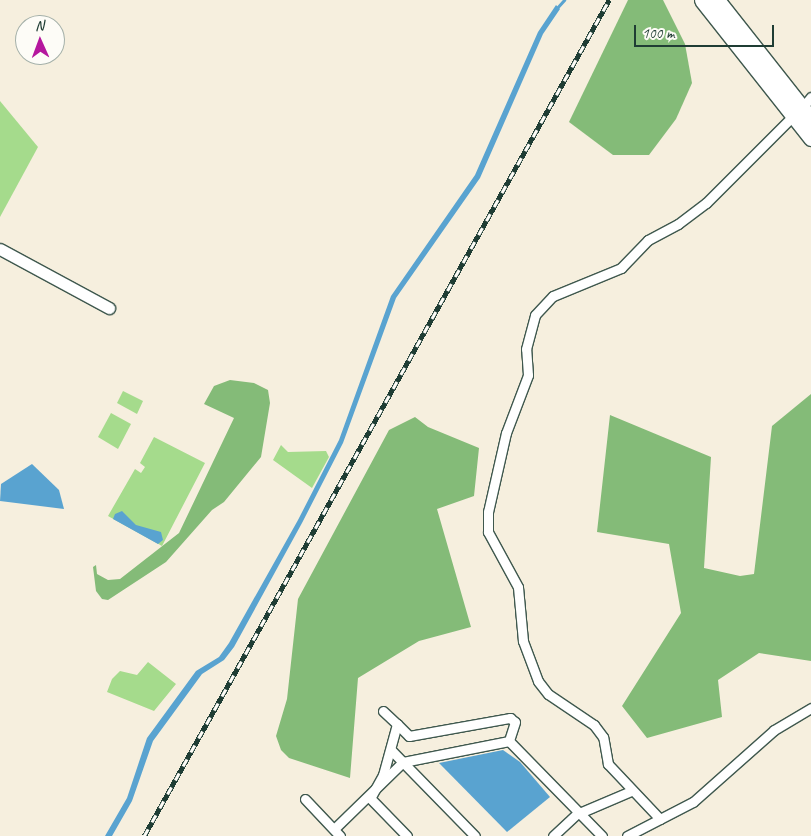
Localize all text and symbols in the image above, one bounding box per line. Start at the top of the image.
north arrow [15,15,65,65]
scale bar [636,15,776,47]
text: N [35,17,44,34]
text: 100 m [642,24,674,43]

